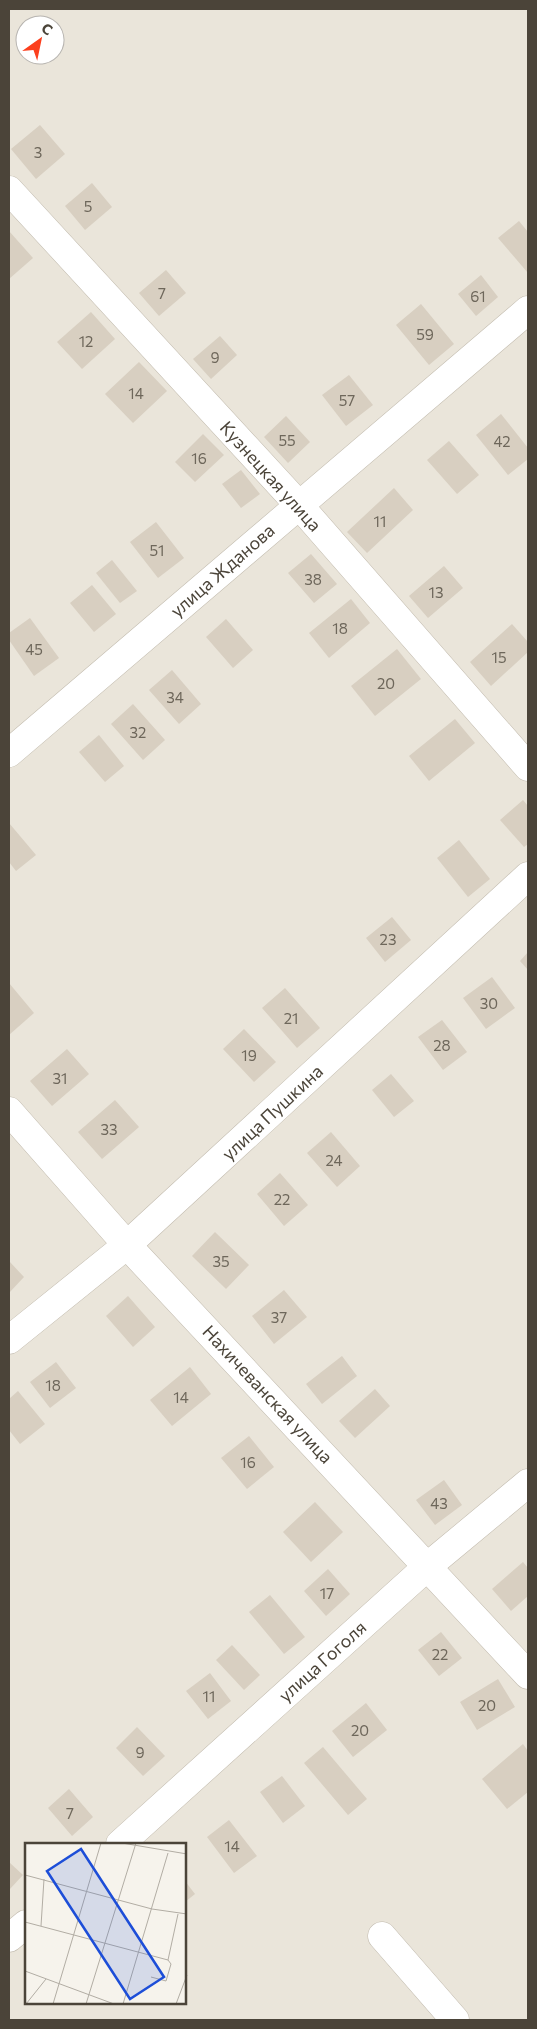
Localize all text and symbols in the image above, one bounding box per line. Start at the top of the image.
north arrow [15,15,65,65]
text: С [39,19,56,38]
house number: 3 [34,143,42,161]
house number: 5 [84,197,92,215]
house number: 7 [158,284,166,302]
house number: 61 [470,287,486,305]
house number: 59 [416,325,434,343]
house number: 12 [79,332,93,350]
house number: 9 [210,348,220,366]
house number: 14 [128,384,144,402]
house number: 57 [339,391,355,409]
street label: Кузнецкая улица [216,416,326,536]
house number: 55 [278,431,296,449]
house number: 42 [493,432,511,450]
house number: 16 [191,449,207,467]
house number: 11 [374,512,386,530]
street label: улица Жданова [165,519,279,621]
house number: 51 [149,541,165,559]
house number: 38 [304,570,322,588]
house number: 13 [429,583,443,601]
house number: 18 [332,619,348,637]
house number: 45 [25,640,43,658]
house number: 15 [491,648,507,666]
house number: 20 [377,674,395,692]
house number: 34 [166,688,184,706]
house number: 32 [130,723,146,741]
house number: 23 [380,930,396,948]
house number: 30 [480,994,498,1012]
house number: 21 [284,1009,298,1027]
house number: 28 [433,1036,451,1054]
house number: 19 [241,1046,257,1064]
street label: улица Пушкина [217,1060,327,1164]
house number: 31 [53,1069,67,1087]
house number: 33 [100,1120,118,1138]
house number: 24 [325,1151,343,1169]
house number: 22 [274,1190,290,1208]
house number: 35 [212,1252,230,1270]
house number: 37 [271,1308,287,1326]
street label: Нахичеванская улица [198,1320,338,1468]
house number: 18 [45,1376,61,1394]
house number: 14 [173,1388,189,1406]
house number: 16 [240,1453,256,1471]
house number: 43 [430,1494,448,1512]
house number: 17 [320,1584,334,1602]
street label: улица Гоголя [274,1616,370,1706]
house number: 22 [432,1645,448,1663]
house number: 11 [203,1687,215,1705]
house number: 20 [478,1696,496,1714]
house number: 20 [351,1721,369,1739]
house number: 9 [135,1743,145,1761]
house number: 7 [66,1804,74,1822]
house number: 14 [224,1837,240,1855]
inset map [25,1843,186,2004]

